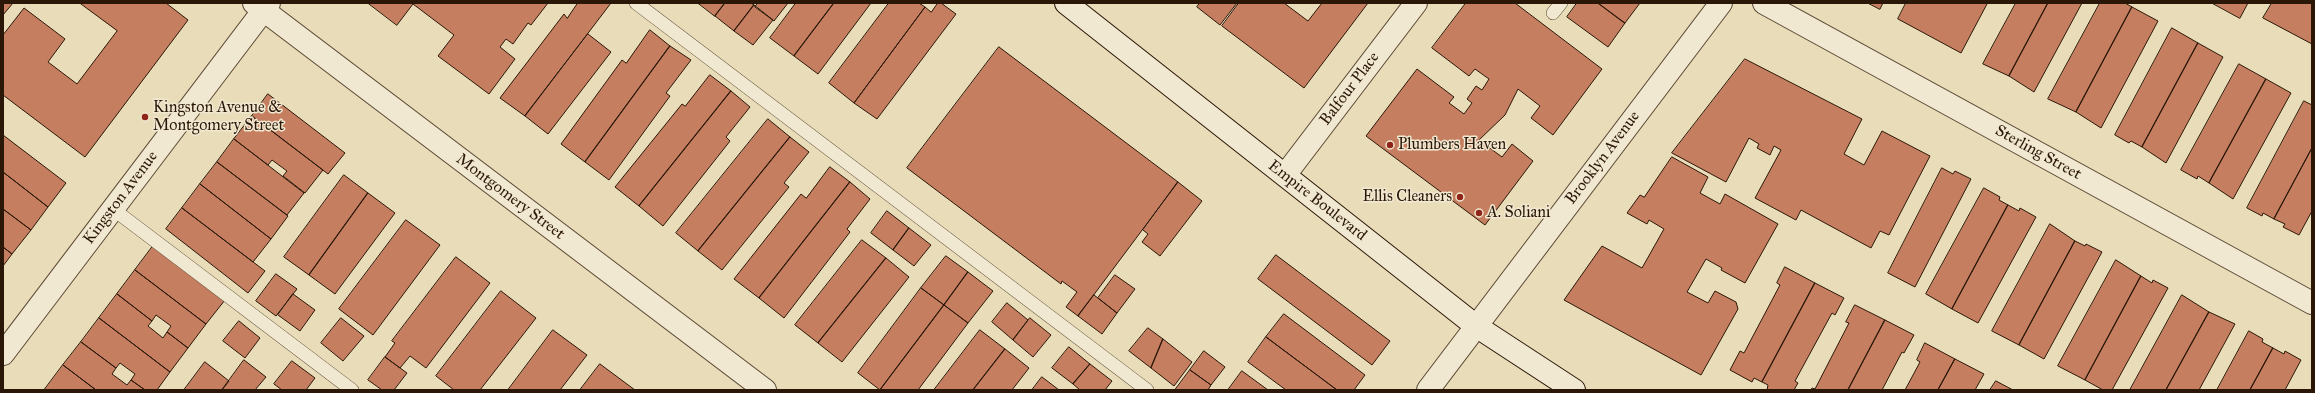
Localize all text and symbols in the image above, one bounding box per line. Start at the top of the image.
street label: Balfour Place [1316,49,1384,129]
place label: Kingston Avenue & Montgomery Street [153,98,284,136]
street label: Brooklyn Avenue [1562,108,1644,208]
marker: Kingston Avenue & Montgomery Street [140,112,150,122]
street label: Sterling Street [1992,121,2084,185]
place label: Plumbers Haven [1398,135,1506,155]
marker: Plumbers Haven [1385,140,1395,150]
street label: Kingston Avenue [80,148,162,248]
street label: Montgomery Street [452,150,568,244]
street label: Empire Boulevard [1264,157,1370,245]
place label: Ellis Cleaners [1362,187,1452,207]
marker: Ellis Cleaners [1455,192,1465,202]
place label: A. Soliani [1487,203,1550,223]
marker: A. Soliani [1474,208,1484,218]

